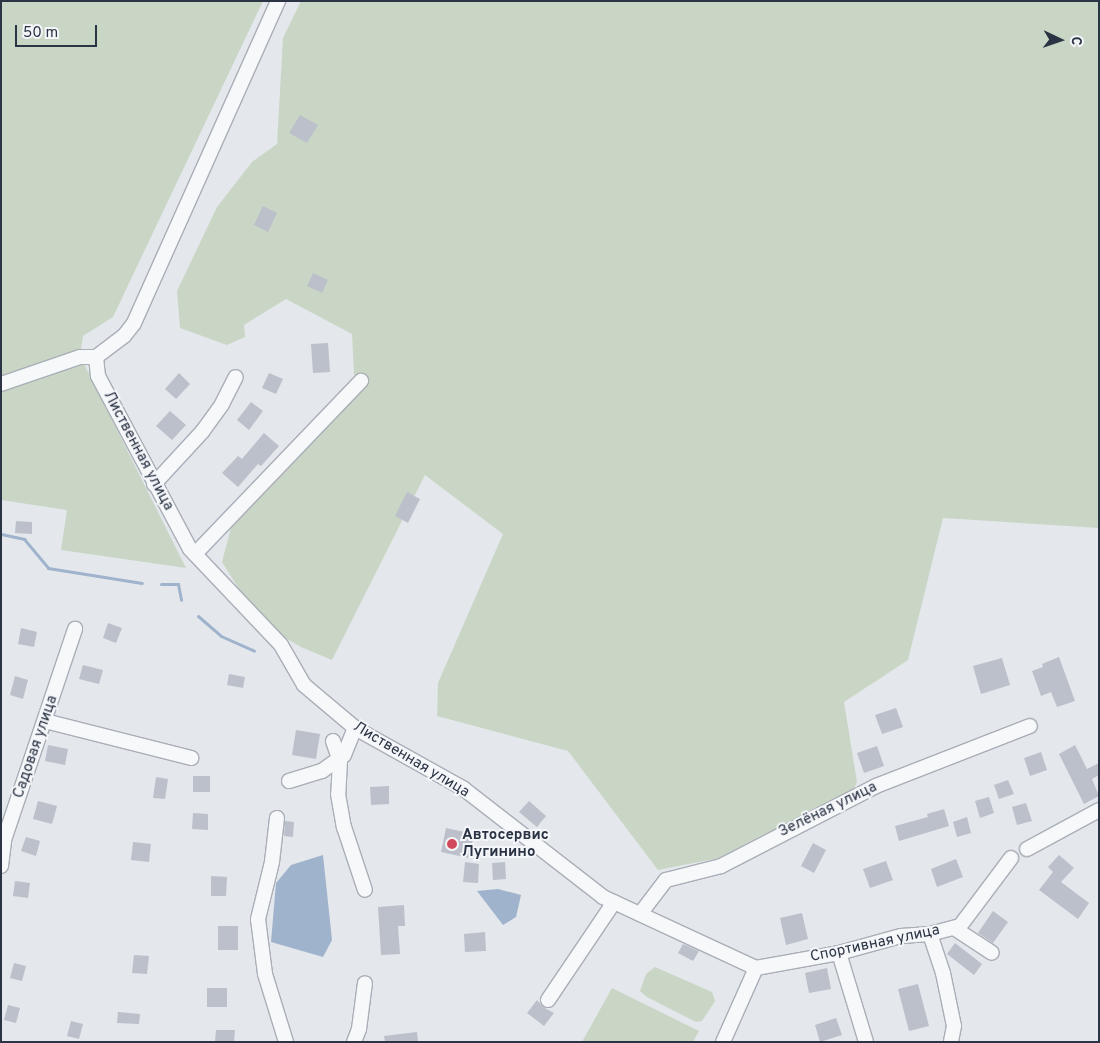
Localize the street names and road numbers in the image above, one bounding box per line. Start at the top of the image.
street label: Лиственная улица [99,388,177,514]
street label: Садовая улица [10,693,62,801]
street label: Лиственная улица [350,718,472,802]
street label: Зелёная улица [776,778,880,842]
street label: Спортивная улица [809,922,941,966]

